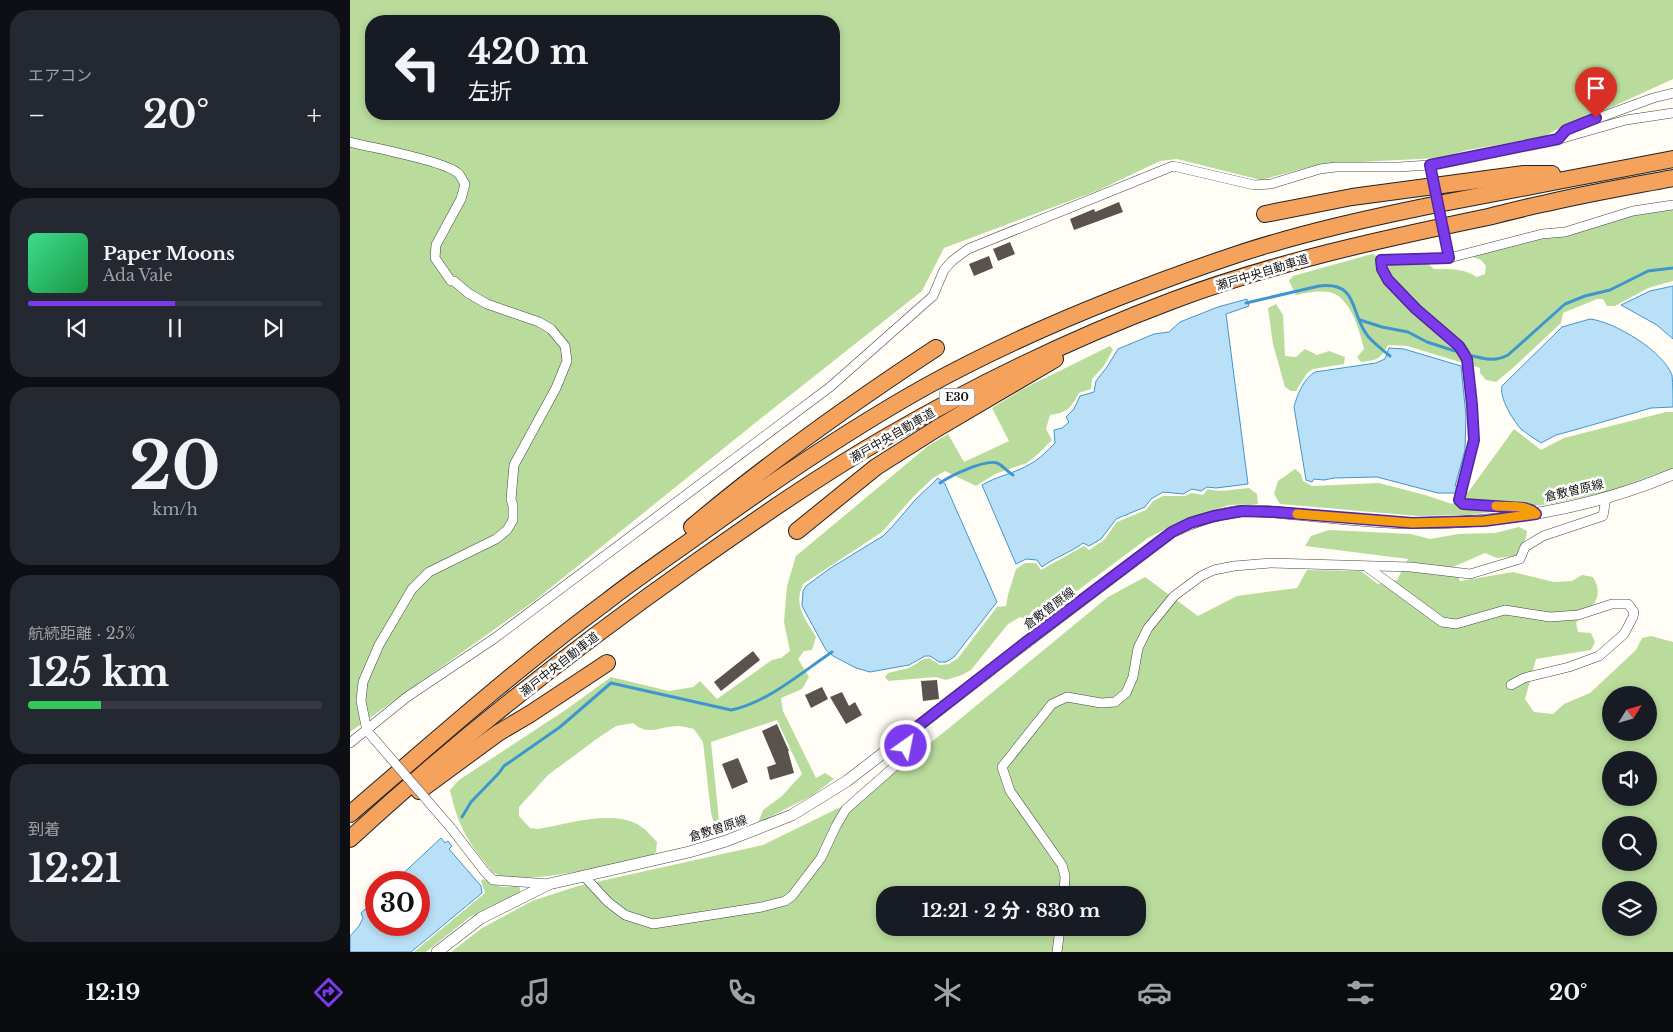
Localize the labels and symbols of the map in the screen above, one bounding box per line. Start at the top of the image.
pin [1575,67,1617,118]
street label: 瀬戸中央自動車道 [1214,251,1310,293]
road number: E30 [940,388,974,406]
street label: 瀬戸中央自動車道 [847,405,937,465]
street label: 倉敷曽原線 [1543,476,1605,504]
street label: 倉敷曽原線 [1021,584,1077,632]
street label: 瀬戸中央自動車道 [517,629,601,699]
north arrow [1602,686,1658,741]
position arrow [879,719,931,771]
street label: 倉敷曽原線 [687,812,749,844]
speed limit sign: 30 [365,871,430,936]

